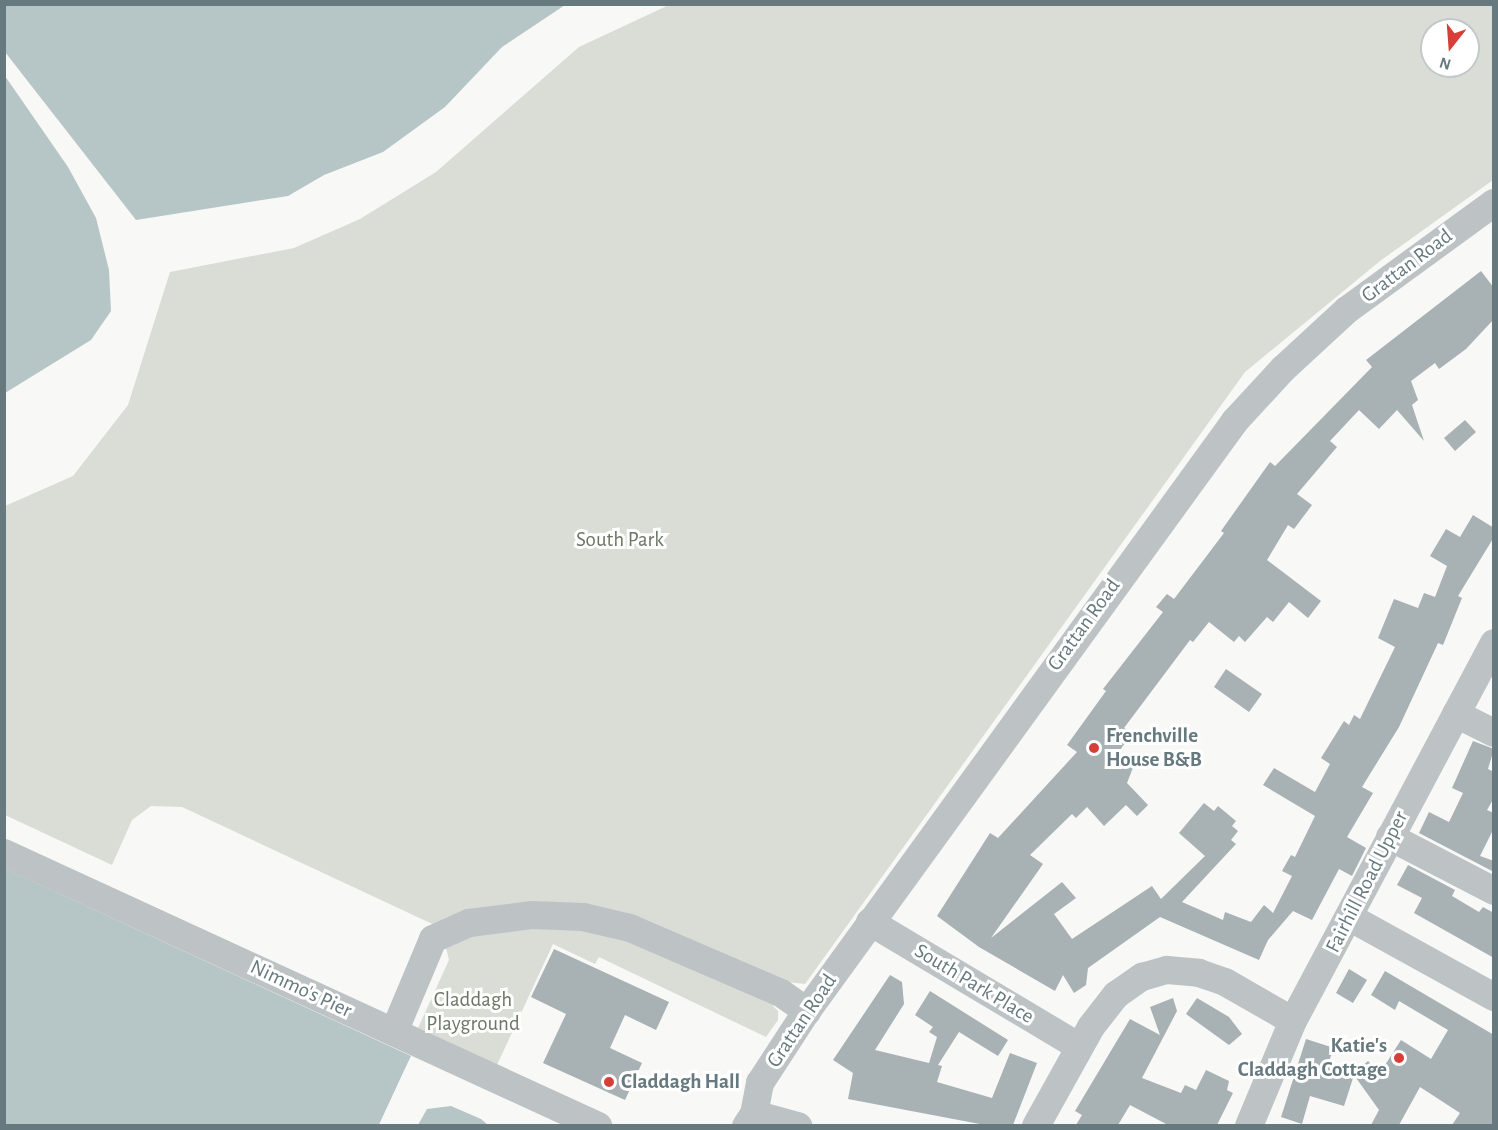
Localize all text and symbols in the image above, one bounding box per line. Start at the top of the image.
north arrow [1420,18,1480,78]
text: N [1438,54,1453,73]
street label: Grattan Road [1357,224,1457,308]
park label: South Park [576,527,664,553]
street label: Grattan Road [1042,574,1126,676]
place label: Frenchville House B&B [1106,723,1202,773]
marker: Frenchville House B&B [1087,741,1101,755]
street label: Fairhill Road Upper [1320,807,1414,957]
street label: South Park Place [910,938,1038,1030]
street label: Nimmo's Pier [246,955,356,1023]
street label: Grattan Road [762,969,842,1073]
park label: Claddagh Playground [426,987,520,1037]
place label: Katie's Claddagh Cottage [1238,1033,1387,1083]
marker: Katie's Claddagh Cottage [1392,1051,1406,1065]
place label: Claddagh Hall [621,1069,740,1095]
marker: Claddagh Hall [602,1075,616,1089]

